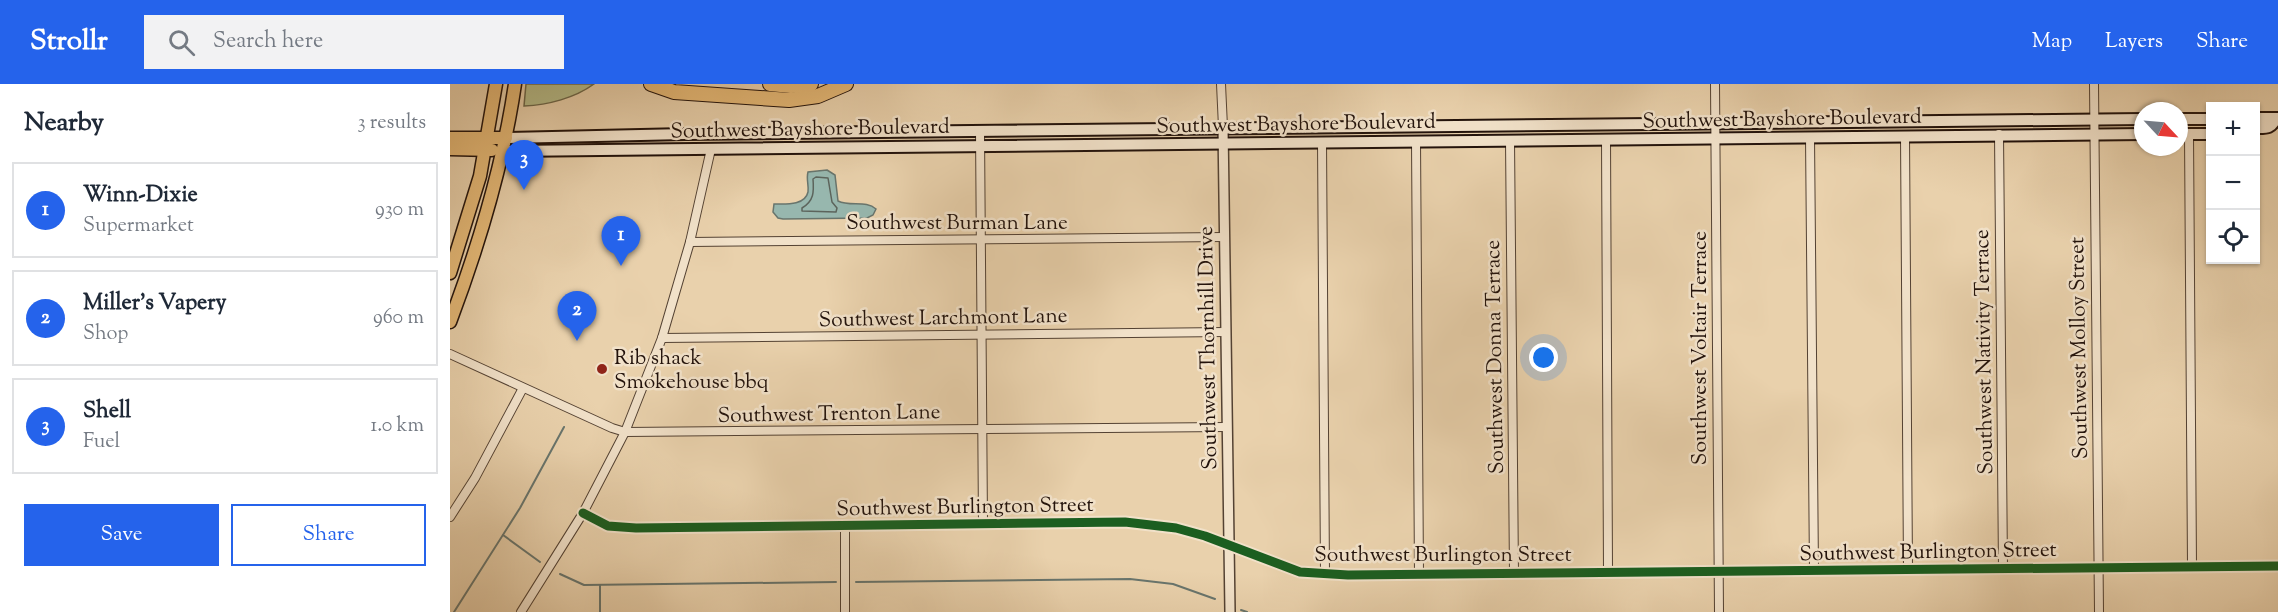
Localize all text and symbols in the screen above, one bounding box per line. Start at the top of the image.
search box [144,15,564,69]
text: Strollr [30,22,108,62]
icon: search [165,26,198,59]
text: Search here [213,26,323,58]
text: Map [2032,27,2072,57]
text: Layers [2105,27,2163,57]
text: Share [2196,27,2248,57]
north arrow [2134,102,2188,156]
map controls [2206,102,2260,264]
button: + [2206,102,2260,156]
street label: Southwest Bayshore Boulevard [1642,103,1922,137]
text: Nearby [24,105,104,142]
street label: Southwest Bayshore Boulevard [1156,108,1436,142]
text: 3 results [357,109,426,138]
street label: Southwest Bayshore Boulevard [670,113,950,147]
pin: 3 [504,141,544,190]
button: − [2206,156,2260,210]
text: Winn-Dixie [83,180,198,212]
text: 1 [42,196,49,225]
text: 930 m [375,196,424,225]
street label: Southwest Burman Lane [846,209,1068,239]
button: locate [2206,210,2260,264]
text: Supermarket [83,212,194,241]
pin: 1 [602,216,640,266]
street label: Southwest Thornhill Drive [1192,226,1226,470]
street label: Southwest Nativity Terrace [1968,229,2002,475]
street label: Southwest Voltair Terrace [1686,231,1716,465]
street label: Southwest Molloy Street [2063,237,2097,459]
street label: Southwest Donna Terrace [1479,240,1513,474]
text: Miller's Vapery [83,288,227,320]
pin: 2 [558,292,596,341]
street label: Southwest Larchmont Lane [818,302,1068,336]
text: 2 [41,304,50,333]
text: 960 m [373,304,424,333]
text: Shop [83,320,128,349]
your location [1529,343,1558,372]
place label: Rib shack Smokehouse bbq [614,344,769,398]
marker: Rib shack Smokehouse bbq [595,362,609,376]
text: Shell [83,396,131,428]
street label: Southwest Trenton Lane [717,398,941,432]
text: 3 [41,412,50,441]
text: 1.0 km [370,412,424,441]
text: Fuel [83,428,120,457]
street label: Southwest Burlington Street [836,491,1094,525]
button: Save [24,504,219,566]
button: Share [231,504,426,566]
street label: Southwest Burlington Street [1799,536,2057,570]
street label: Southwest Burlington Street [1314,541,1572,571]

